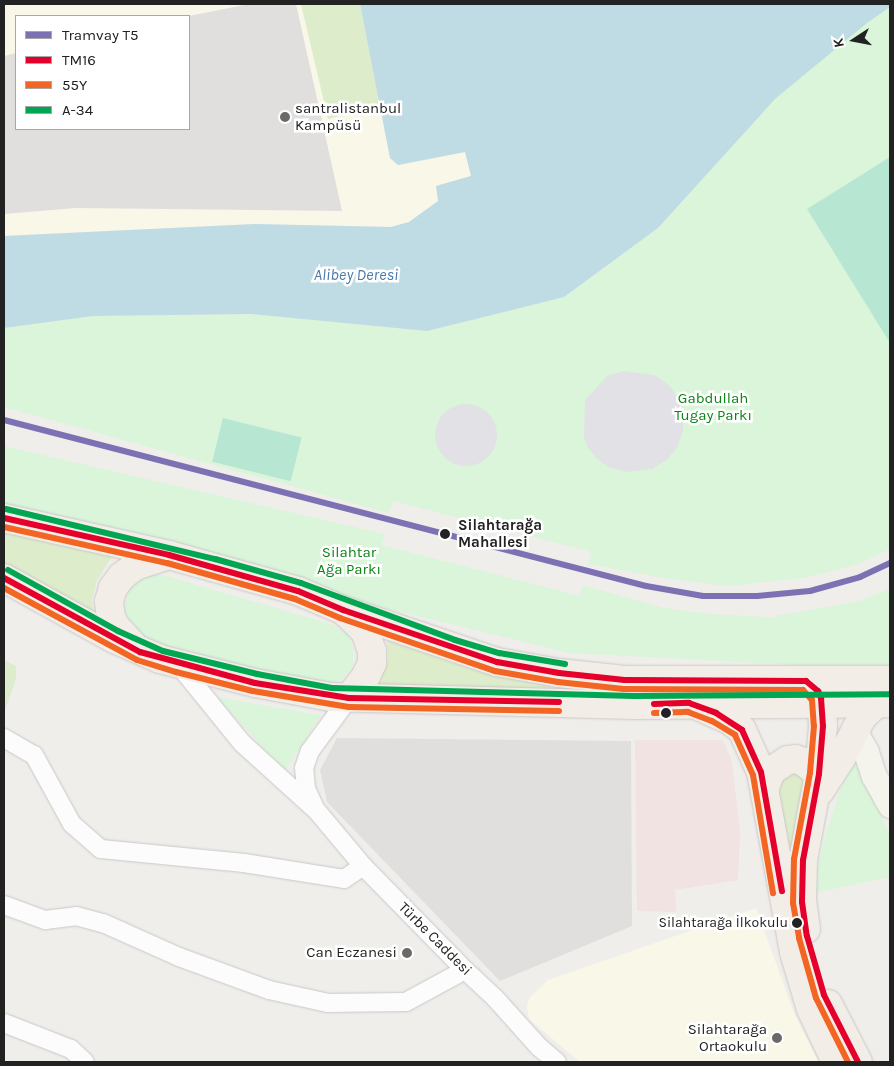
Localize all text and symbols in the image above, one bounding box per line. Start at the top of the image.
legend [15,15,190,130]
north arrow [829,15,879,65]
text: Tramvay T5 [62,26,138,44]
text: K [830,37,848,49]
text: TM16 [62,51,96,69]
text: 55Y [62,76,87,94]
place label: santralistanbul Kampüsü [295,99,401,134]
text: A-34 [62,101,93,119]
marker: santralistanbul Kampüsü [279,111,291,123]
water label: Alibey Deresi [314,265,398,285]
park label: Gabdullah Tugay Parkı [674,389,752,424]
place label: Silahtarağa Mahallesi [458,516,542,551]
marker: Silahtarağa Mahallesi [436,525,454,543]
park label: Silahtar Ağa Parkı [317,543,381,578]
unlabelled marker [661,708,671,718]
street label: Türbe Caddesi [395,899,475,979]
place label: Silahtarağa İlkokulu [658,915,788,931]
marker: Silahtarağa İlkokulu [792,918,802,928]
place label: Can Eczanesi [306,944,397,962]
marker: Can Eczanesi [401,947,413,959]
place label: Silahtarağa Ortaokulu [688,1020,767,1055]
marker: Silahtarağa Ortaokulu [771,1032,783,1044]

